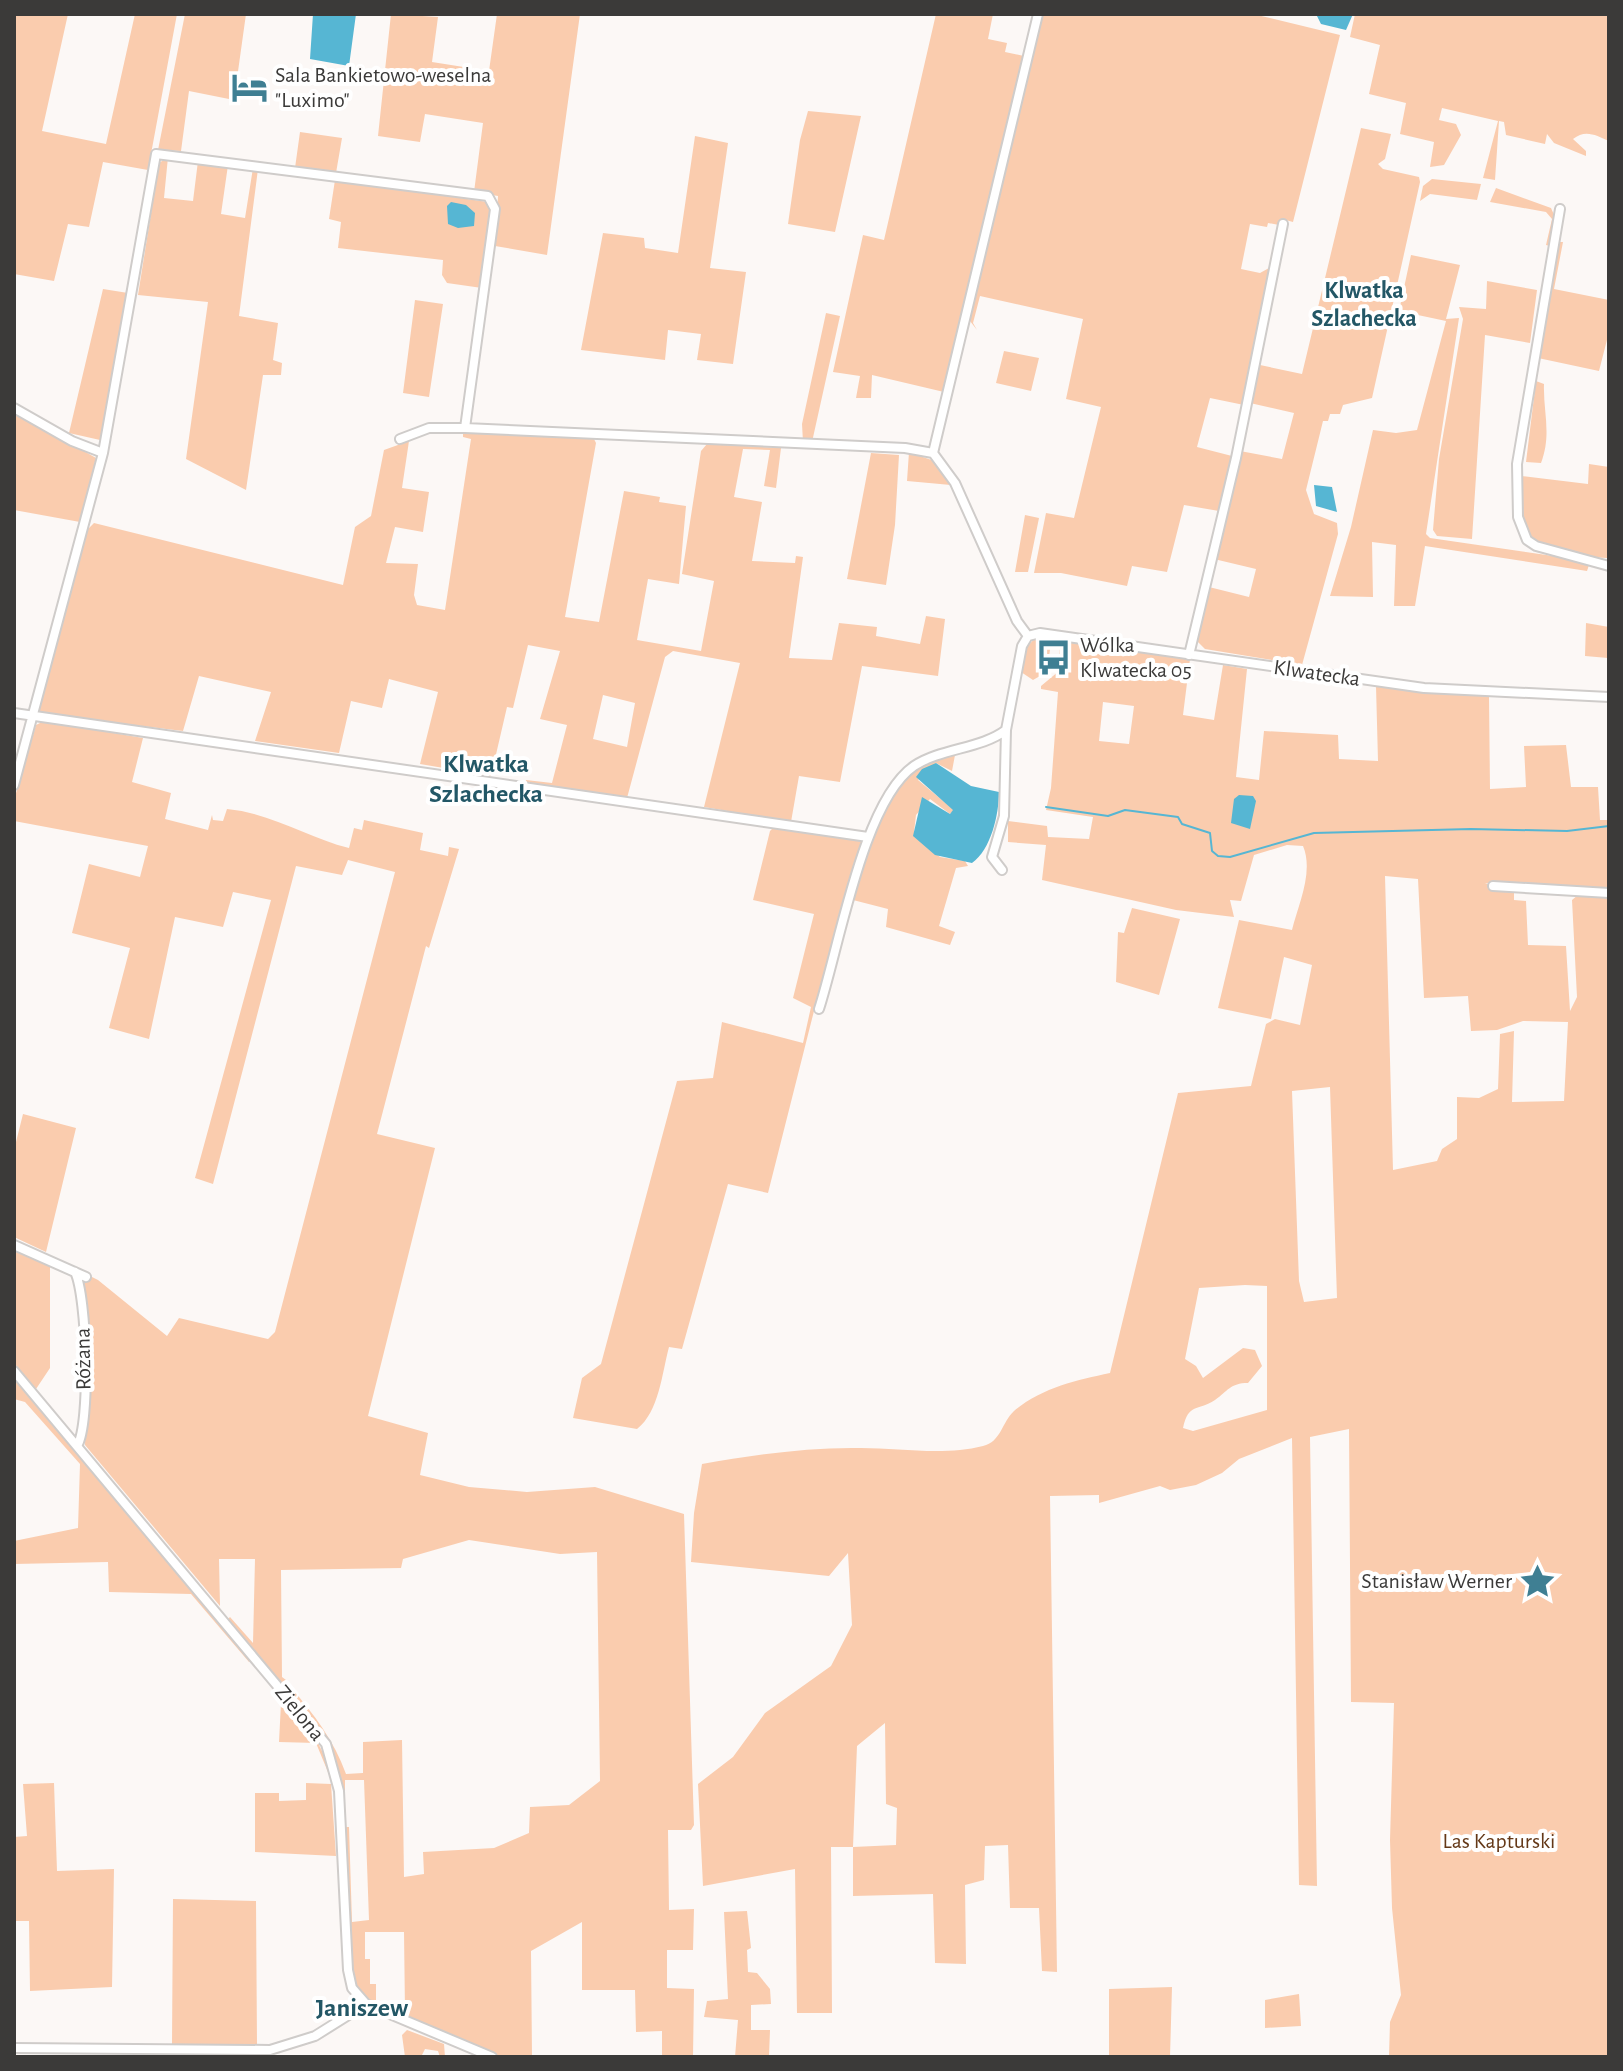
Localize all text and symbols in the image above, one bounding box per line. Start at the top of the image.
place label: Sala Bankietowo-weselna "Luximo" [275,64,491,111]
hotel icon: Sala Bankietowo-weselna "Luximo" [230,69,268,107]
district label: Klwatka Szlachecka [1311,279,1417,331]
place label: Wólka Klwatecka 05 [1080,634,1192,681]
bus stop icon: Wólka Klwatecka 05 [1035,639,1073,677]
street label: Klwatecka [1272,656,1362,690]
district label: Klwatka Szlachecka [429,751,543,807]
street label: Różana [71,1328,95,1390]
place icon: Stanisław Werner [1519,1562,1557,1600]
place label: Stanisław Werner [1361,1570,1512,1592]
street label: Zielona [271,1681,329,1745]
park label: Las Kapturski [1443,1830,1555,1852]
district label: Janiszew [316,1995,409,2021]

